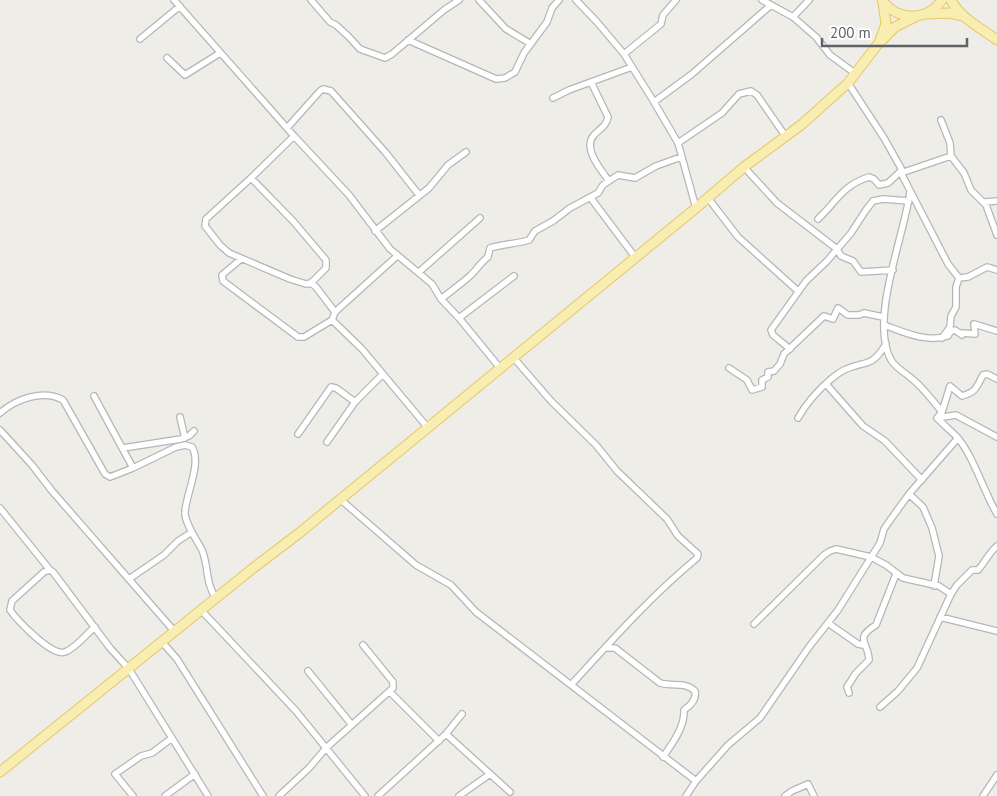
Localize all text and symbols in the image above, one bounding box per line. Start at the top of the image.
scale bar [822,15,967,47]
text: 200 m [830,23,871,42]

